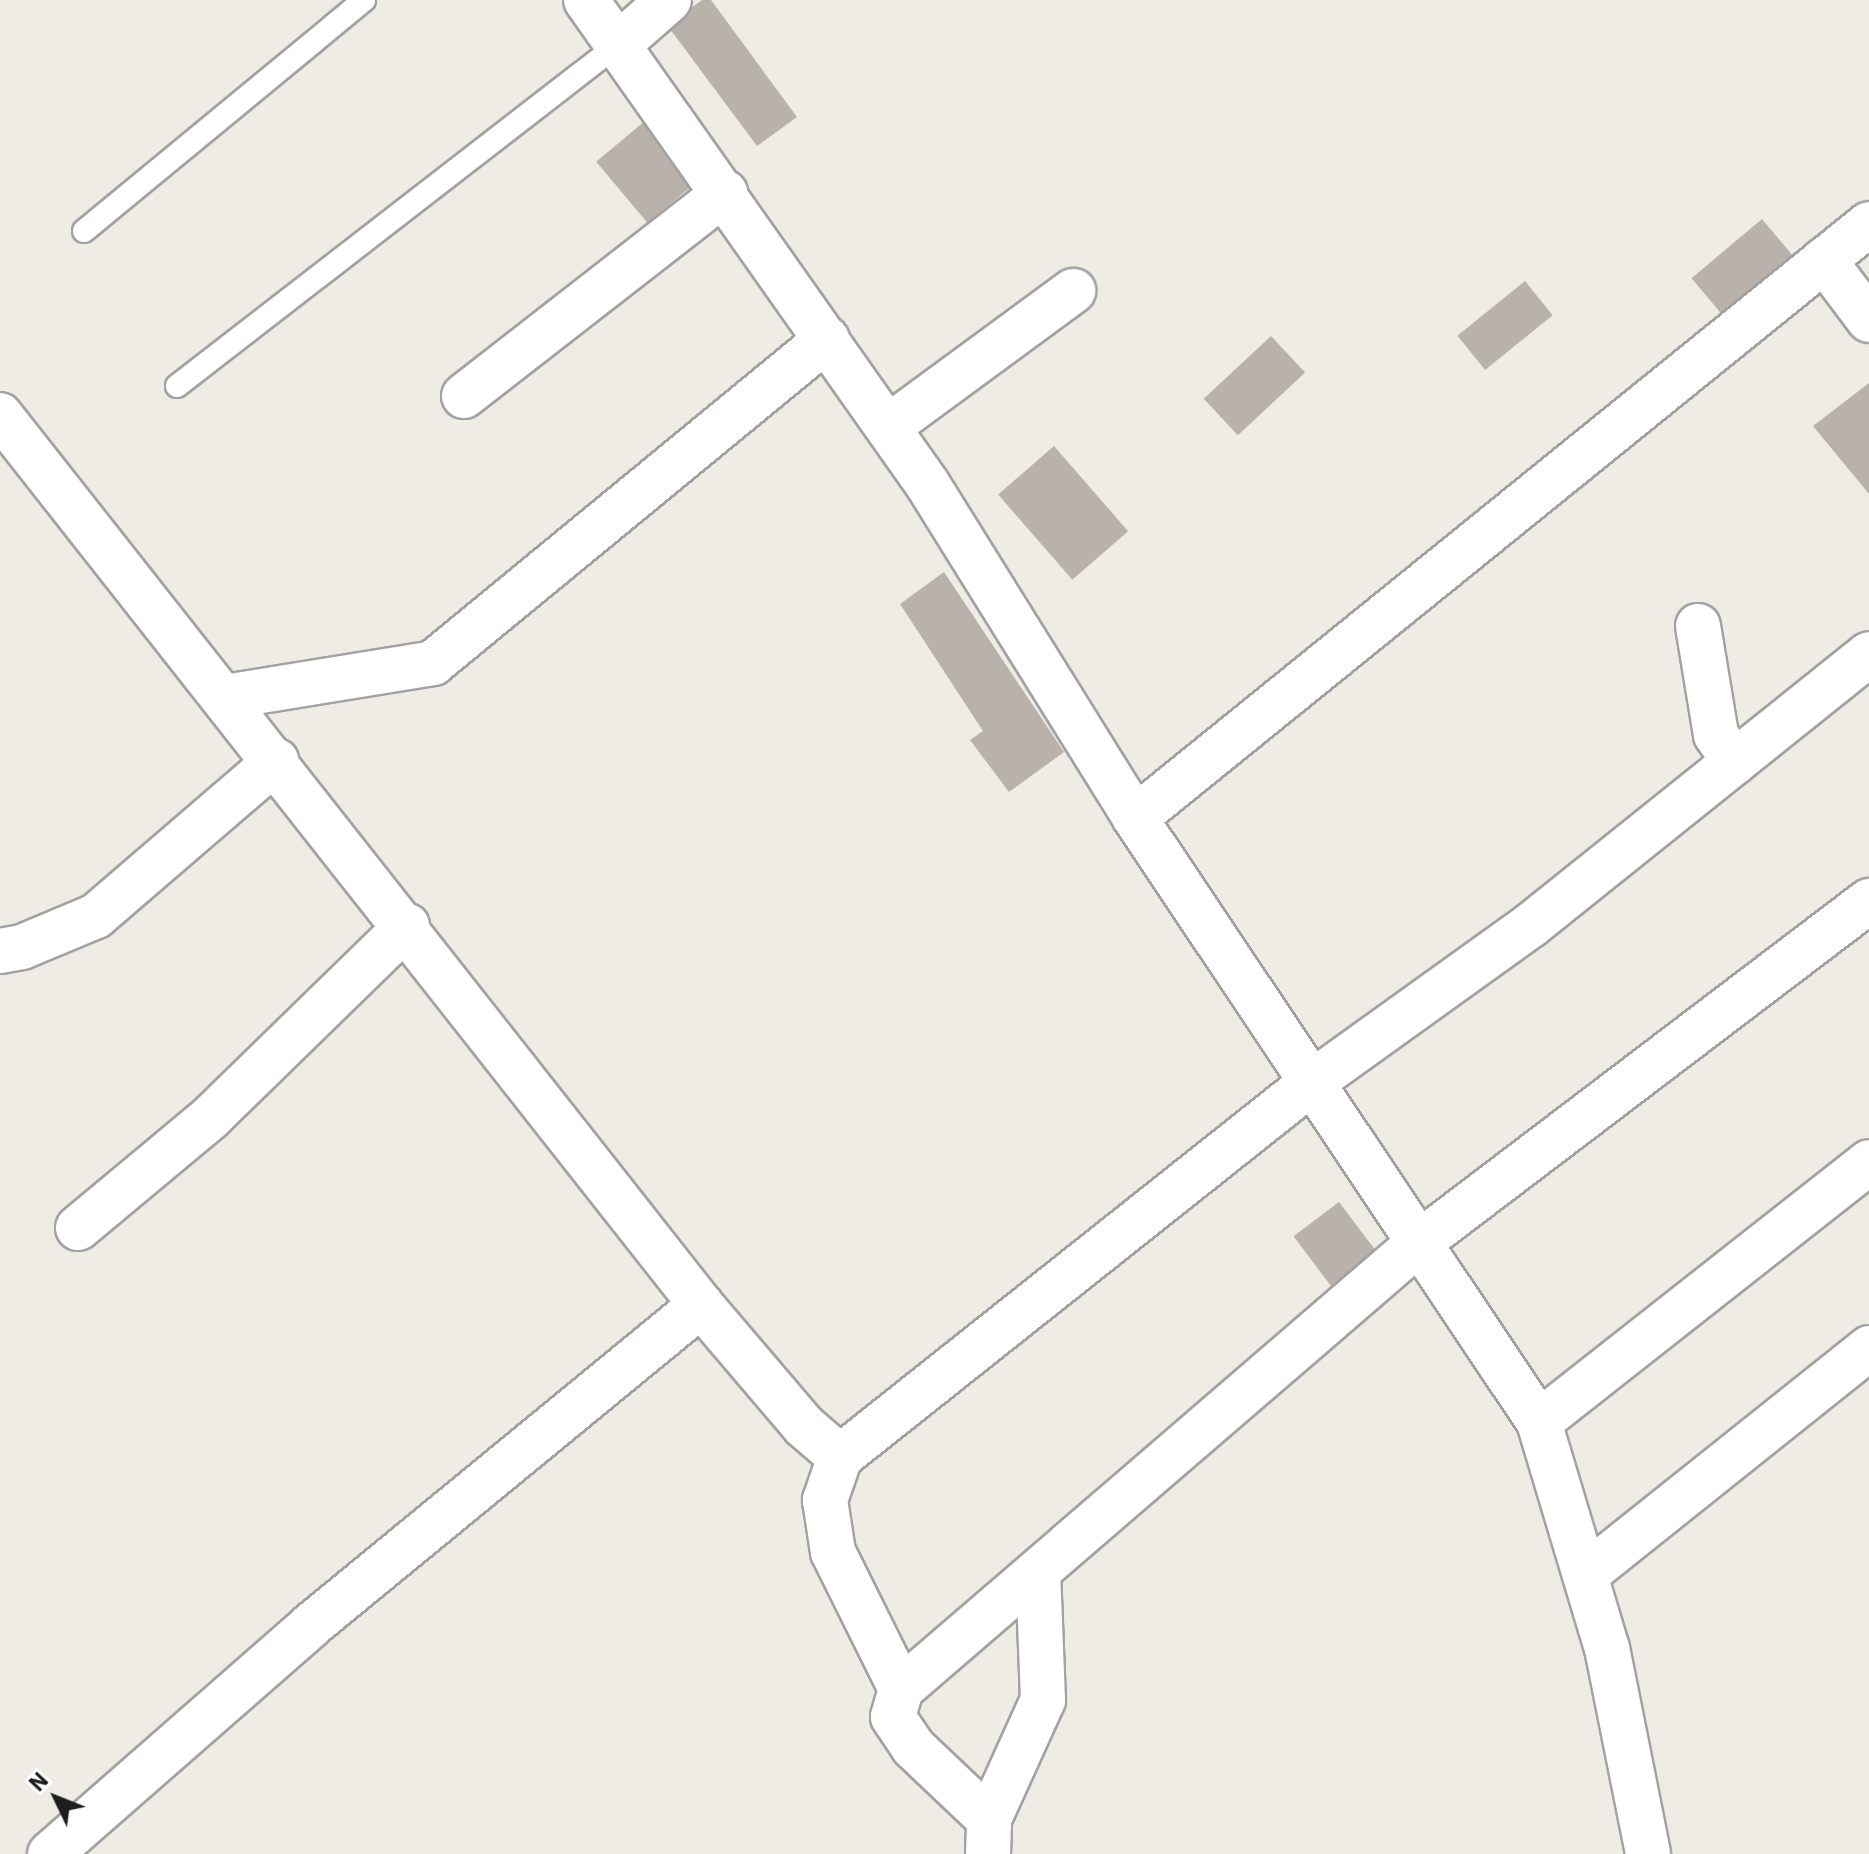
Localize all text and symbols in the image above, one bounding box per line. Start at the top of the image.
north arrow [16,1758,96,1838]
text: N [22,1766,54,1797]

